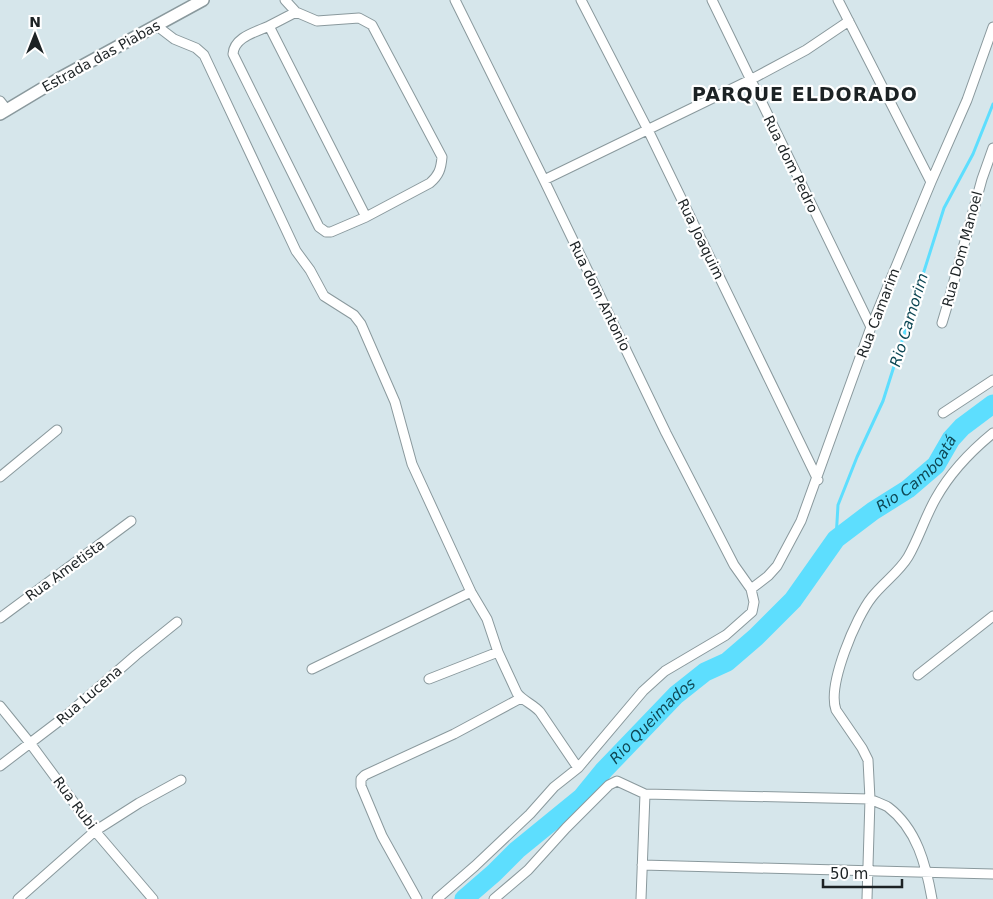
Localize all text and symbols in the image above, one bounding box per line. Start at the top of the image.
north arrow [10,10,60,60]
text: N [29,14,41,30]
street label: Estrada das Piabas [39,17,163,95]
district label: PARQUE ELDORADO [692,83,918,105]
street label: Rua dom Pedro [761,113,821,215]
street label: Rua Dom Manoel [939,189,985,309]
street label: Rua Joaquim [675,196,727,282]
street label: Rua dom Antonio [566,238,634,354]
street label: Rua Camarim [854,266,902,360]
water label: Rio Camorim [886,271,932,369]
water label: Rio Camboatá [873,432,960,516]
street label: Rua Ametista [22,536,108,604]
street label: Rua Lucena [53,662,125,728]
water label: Rio Queimados [606,674,699,767]
street label: Rua Rubi [50,774,100,832]
scale bar [823,856,902,888]
text: 50 m [830,865,868,883]

